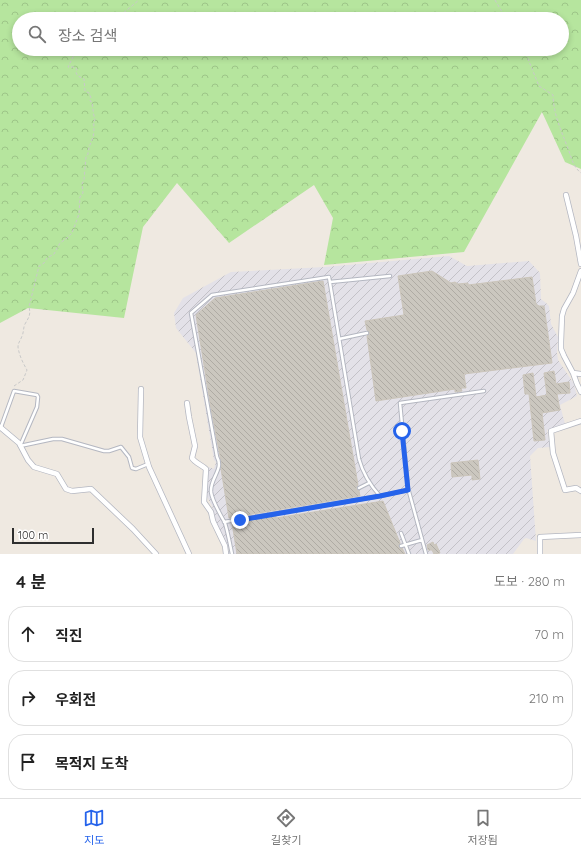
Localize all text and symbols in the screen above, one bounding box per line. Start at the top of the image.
search box [12,12,569,56]
icon: search [26,23,48,45]
text: 장소 검색 [58,26,117,45]
route start [393,422,411,440]
route end [231,511,249,529]
scale bar [12,526,94,545]
text: 100 m [18,528,48,542]
text: 4 분 [16,571,46,592]
text: 도보 · 280 m [494,573,565,589]
icon: ahead [17,623,39,645]
text: 직진 [55,626,83,645]
text: 70 m [534,626,564,642]
icon: right [17,687,39,709]
text: 우회전 [55,690,96,709]
text: 210 m [529,690,564,706]
icon: arrive [17,751,39,773]
text: 목적지 도착 [55,754,128,773]
tab: 지도 [83,807,105,847]
tab: 길찾기 [271,807,301,847]
tab: 저장됨 [468,807,498,847]

